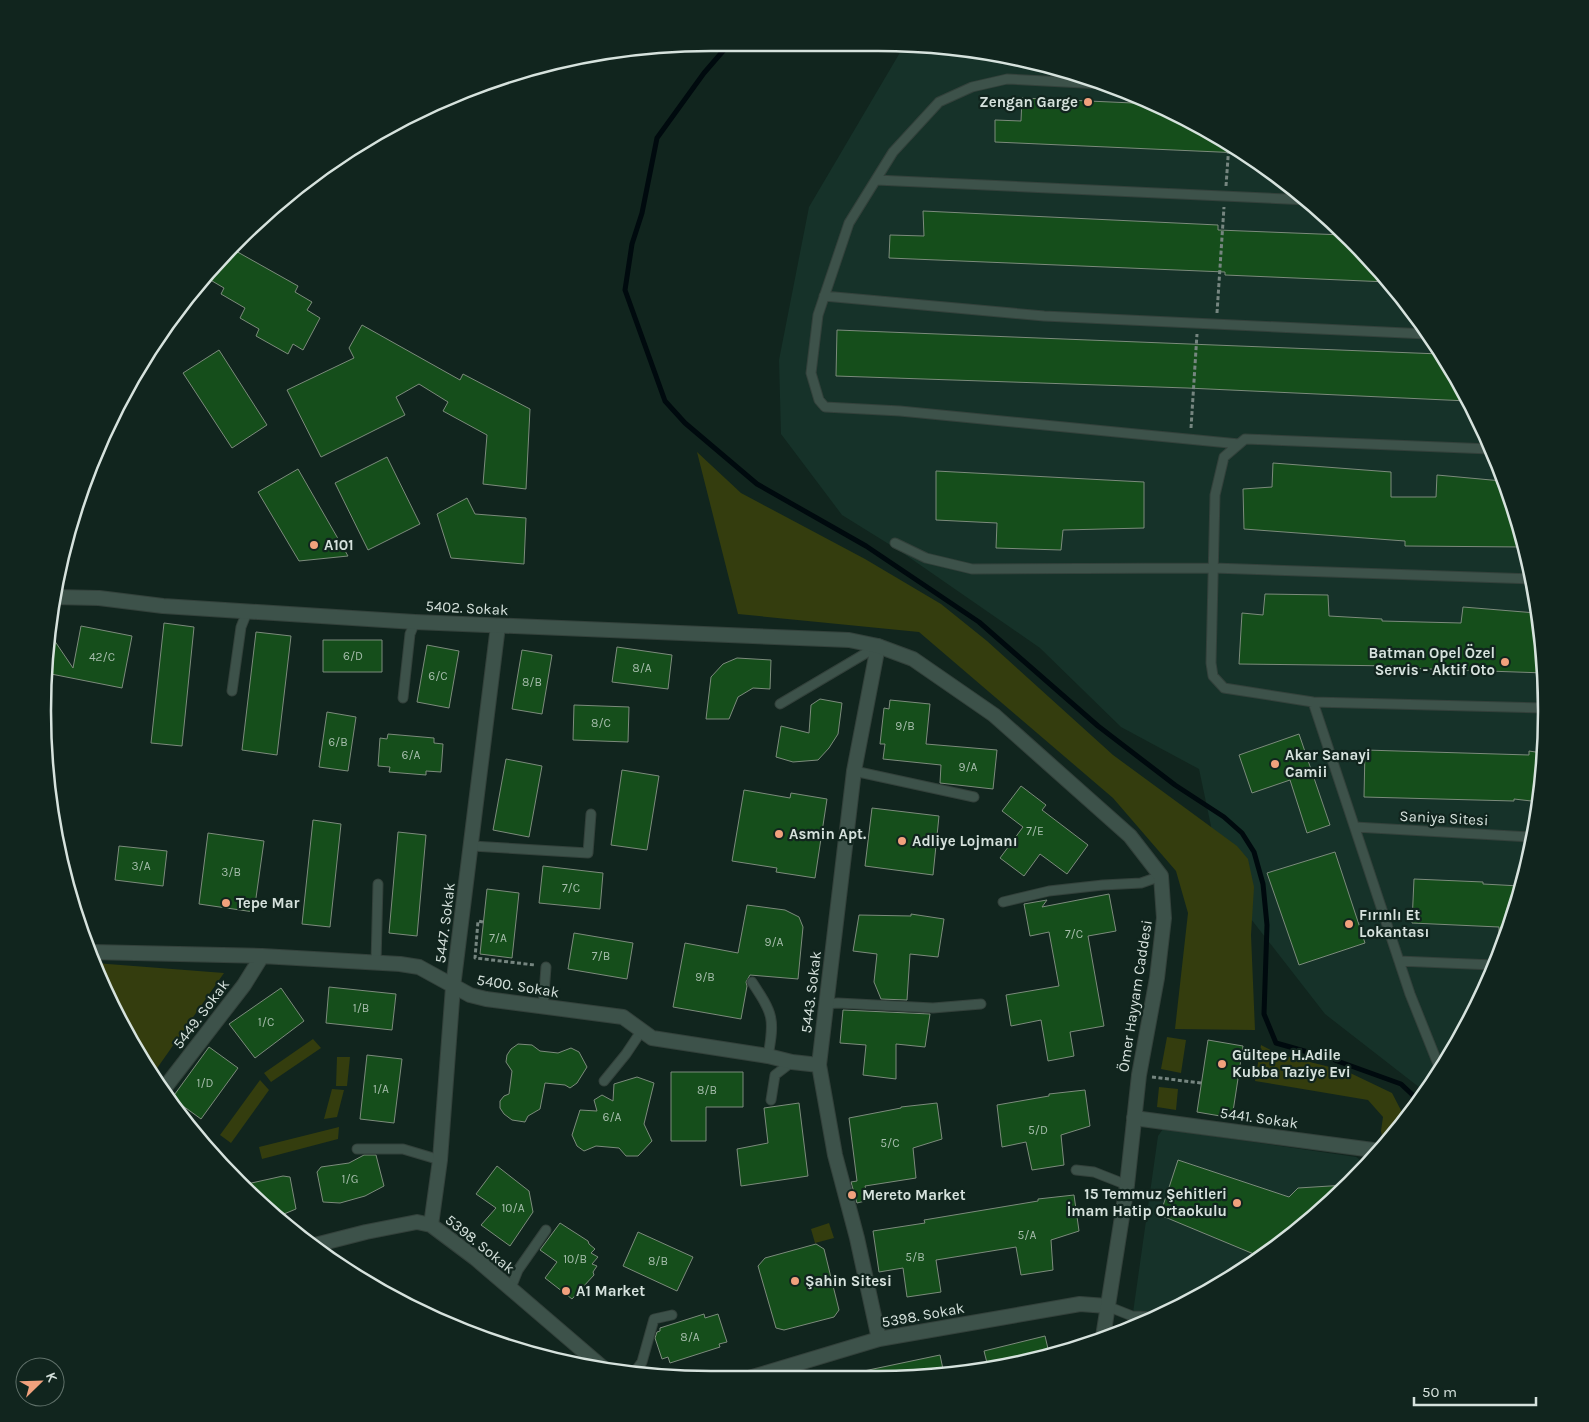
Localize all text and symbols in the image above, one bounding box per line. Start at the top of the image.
place label: Zengan Garge [979,93,1078,111]
marker: Zengan Garge [1082,96,1094,108]
place label: A101 [324,536,354,554]
marker: A101 [308,539,320,551]
street label: 5402. Sokak [425,597,509,619]
place label: Batman Opel Özel Servis - Aktif Oto [1369,643,1495,679]
house number: 6/D [343,649,363,663]
house number: 42/C [89,650,115,664]
marker: Batman Opel Özel Servis - Aktif Oto [1499,656,1511,668]
house number: 8/A [632,661,652,675]
house number: 6/C [428,669,448,683]
house number: 8/B [522,675,542,689]
house number: 8/C [591,716,611,730]
house number: 9/B [895,719,915,733]
house number: 6/B [328,735,348,749]
place label: Akar Sanayi Camii [1285,746,1371,781]
house number: 6/A [402,748,421,762]
marker: Akar Sanayi Camii [1269,758,1281,770]
house number: 9/A [958,760,978,774]
street label: Saniya Sitesi [1399,807,1489,829]
house number: 7/E [1026,824,1044,838]
place label: Asmin Apt. [789,825,866,843]
marker: Asmin Apt. [773,828,785,840]
place label: Adliye Lojmanı [912,832,1018,850]
marker: Adliye Lojmanı [896,835,908,847]
house number: 3/A [131,859,151,873]
house number: 3/B [221,865,241,879]
house number: 7/C [562,881,580,895]
street label: 5447. Sokak [431,882,459,964]
place label: Tepe Mar [236,894,299,912]
marker: Tepe Mar [220,897,232,909]
place label: Fırınlı Et Lokantası [1359,906,1429,941]
marker: Fırınlı Et Lokantası [1343,918,1355,930]
street label: Ömer Hayyam Caddesi [1114,919,1156,1073]
house number: 7/C [1065,927,1083,941]
house number: 7/A [489,931,507,945]
house number: 9/A [764,935,784,949]
house number: 7/B [592,949,610,963]
street label: 5443. Sokak [797,950,825,1034]
house number: 9/B [695,970,715,984]
street label: 5400. Sokak [475,971,561,1001]
street label: 5449. Sokak [169,976,233,1052]
house number: 1/B [353,1001,369,1015]
house number: 1/C [258,1015,274,1029]
place label: Gültepe H.Adile Kubba Taziye Evi [1232,1046,1351,1081]
marker: Gültepe H.Adile Kubba Taziye Evi [1216,1058,1228,1070]
house number: 1/D [196,1076,214,1090]
house number: 1/A [373,1082,389,1096]
house number: 8/B [697,1083,717,1097]
street label: 5441. Sokak [1219,1104,1299,1132]
house number: 6/A [603,1110,622,1124]
house number: 5/D [1028,1123,1048,1137]
house number: 5/C [880,1136,900,1150]
house number: 1/G [342,1172,358,1186]
place label: 15 Temmuz Şehitleri İmam Hatip Ortaokulu [1067,1185,1227,1220]
place label: Mereto Market [862,1186,966,1204]
marker: Mereto Market [846,1189,858,1201]
marker: 15 Temmuz Şehitleri İmam Hatip Ortaokulu [1231,1197,1243,1209]
house number: 10/A [501,1201,525,1215]
street label: 5398. Sokak [442,1211,518,1277]
house number: 5/A [1018,1228,1037,1242]
house number: 5/B [905,1250,925,1264]
house number: 10/B [563,1252,587,1266]
house number: 8/B [648,1254,668,1268]
place label: Şahin Sitesi [805,1272,892,1290]
marker: Şahin Sitesi [789,1275,801,1287]
place label: A1 Market [576,1282,645,1300]
marker: A1 Market [560,1285,572,1297]
street label: 5398. Sokak [880,1299,966,1331]
house number: 8/A [680,1330,700,1344]
north arrow [15,1357,65,1407]
text: K [42,1370,61,1385]
scale bar [1414,1374,1536,1406]
text: 50 m [1422,1383,1457,1401]

